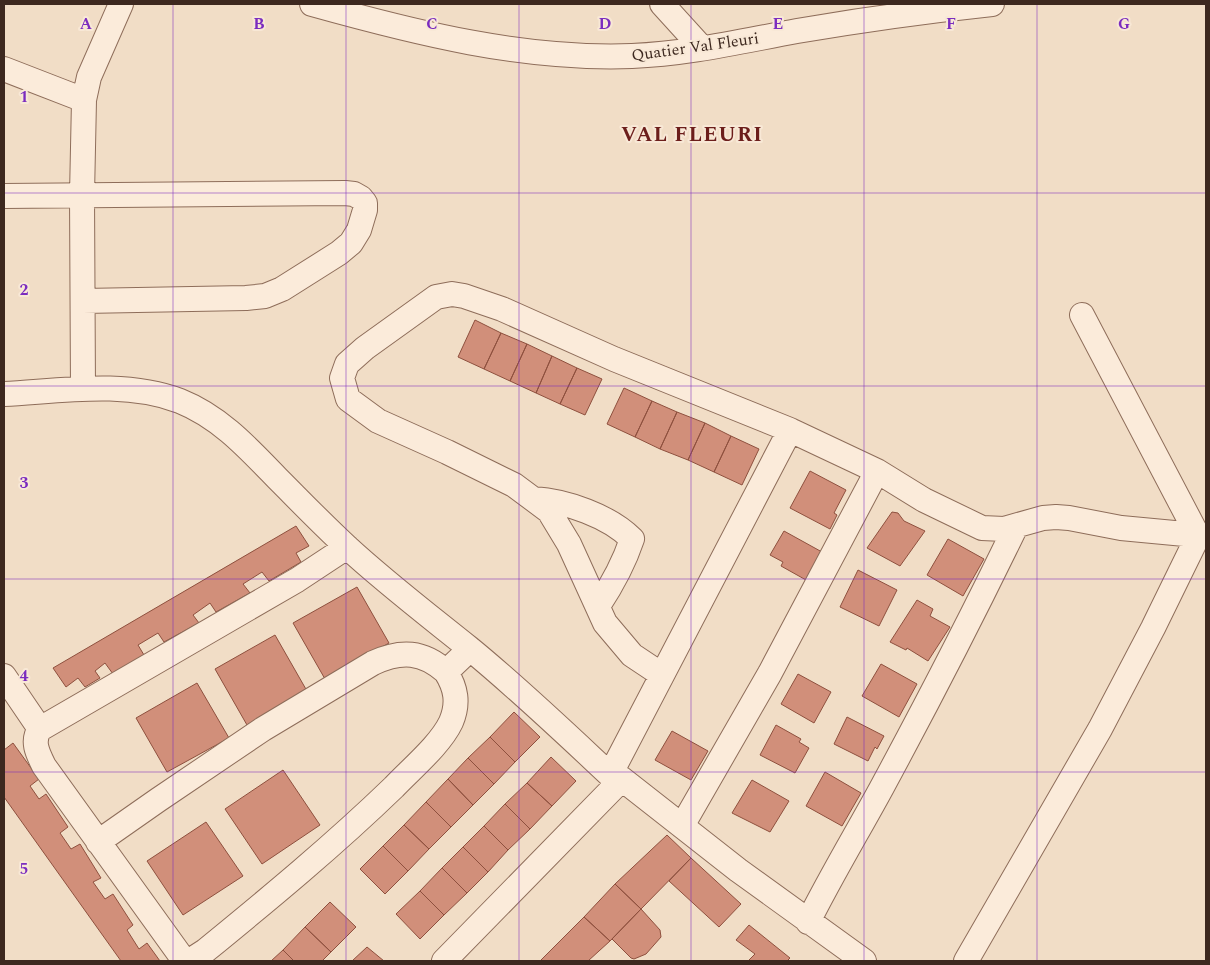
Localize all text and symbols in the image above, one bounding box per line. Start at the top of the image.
text: A [80,12,93,36]
text: B [253,12,265,36]
text: C [426,12,438,36]
text: D [599,12,612,36]
text: E [773,12,783,36]
text: F [946,12,956,36]
text: G [1118,12,1130,36]
street label: Quatier Val Fleuri [630,26,760,68]
text: 1 [20,85,28,109]
district label: VAL FLEURI [621,119,763,151]
text: 2 [20,278,29,302]
text: 3 [20,471,29,495]
text: 4 [20,664,29,688]
text: 5 [20,857,28,881]

